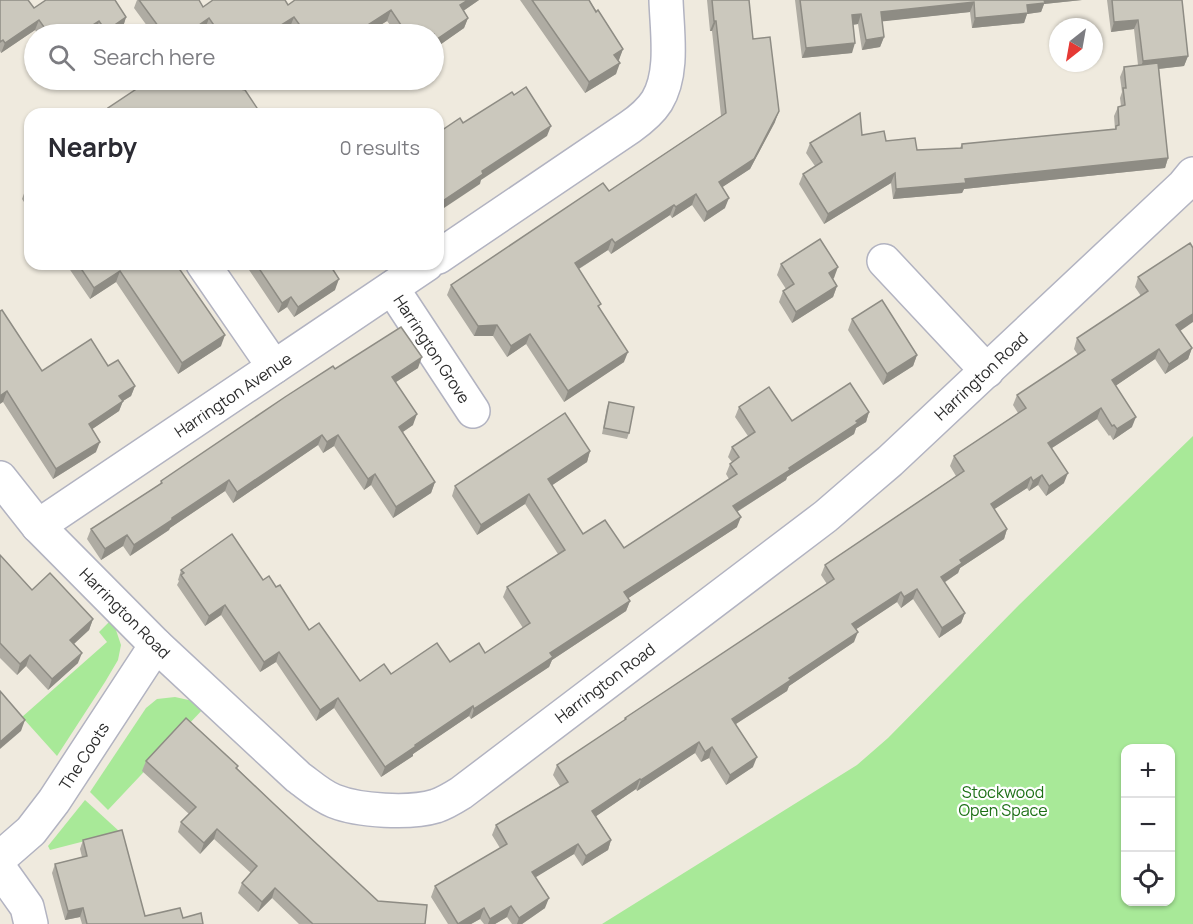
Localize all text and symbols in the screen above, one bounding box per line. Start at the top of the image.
north arrow [1049,18,1103,72]
search box [24,24,444,90]
icon: search [45,41,78,74]
text: Search here [93,42,215,72]
text: Nearby [48,129,137,165]
text: 0 results [340,134,420,161]
street label: Harrington Grove [389,290,475,408]
street label: Harrington Road [930,327,1032,425]
street label: Harrington Avenue [170,348,296,442]
street label: Harrington Road [75,563,175,663]
street label: Harrington Road [550,638,660,728]
street label: The Coots [54,718,114,794]
map controls [1121,744,1175,906]
button: + [1121,744,1175,798]
park label: Stockwood Open Space [958,781,1048,821]
button: − [1121,798,1175,852]
button: locate [1121,852,1175,906]

